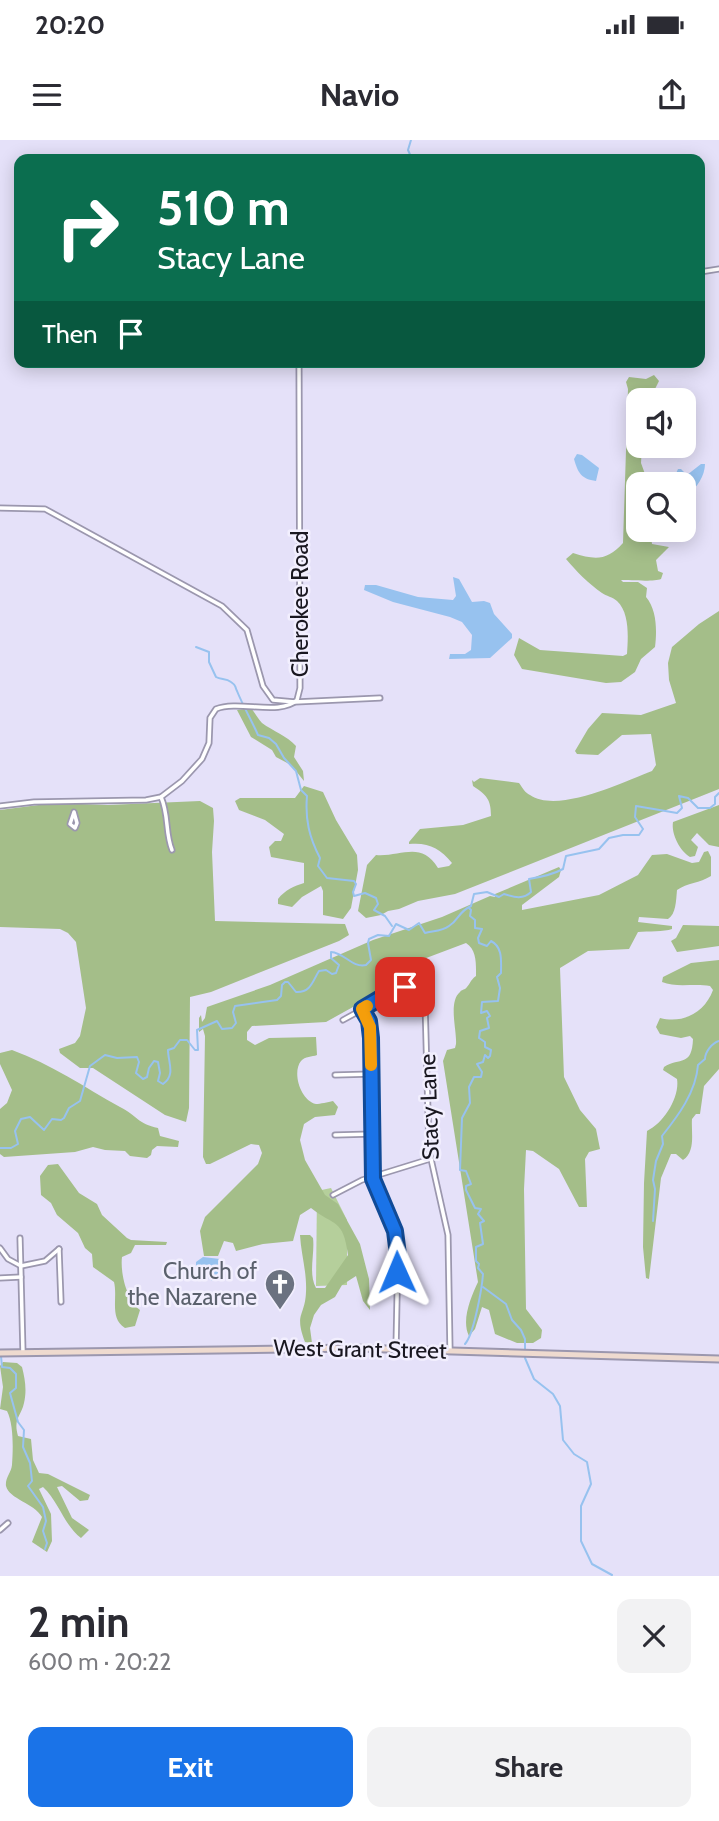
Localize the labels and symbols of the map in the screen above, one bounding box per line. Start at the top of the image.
street label: Cherokee Road [286,531,314,677]
pin [375,957,435,1017]
street label: Stacy Lane [413,1053,445,1161]
position arrow [360,1235,434,1309]
place label: Church of the Nazarene [128,1257,257,1311]
church icon: Church of the Nazarene [263,1267,297,1311]
street label: West Grant Street [273,1333,447,1365]

